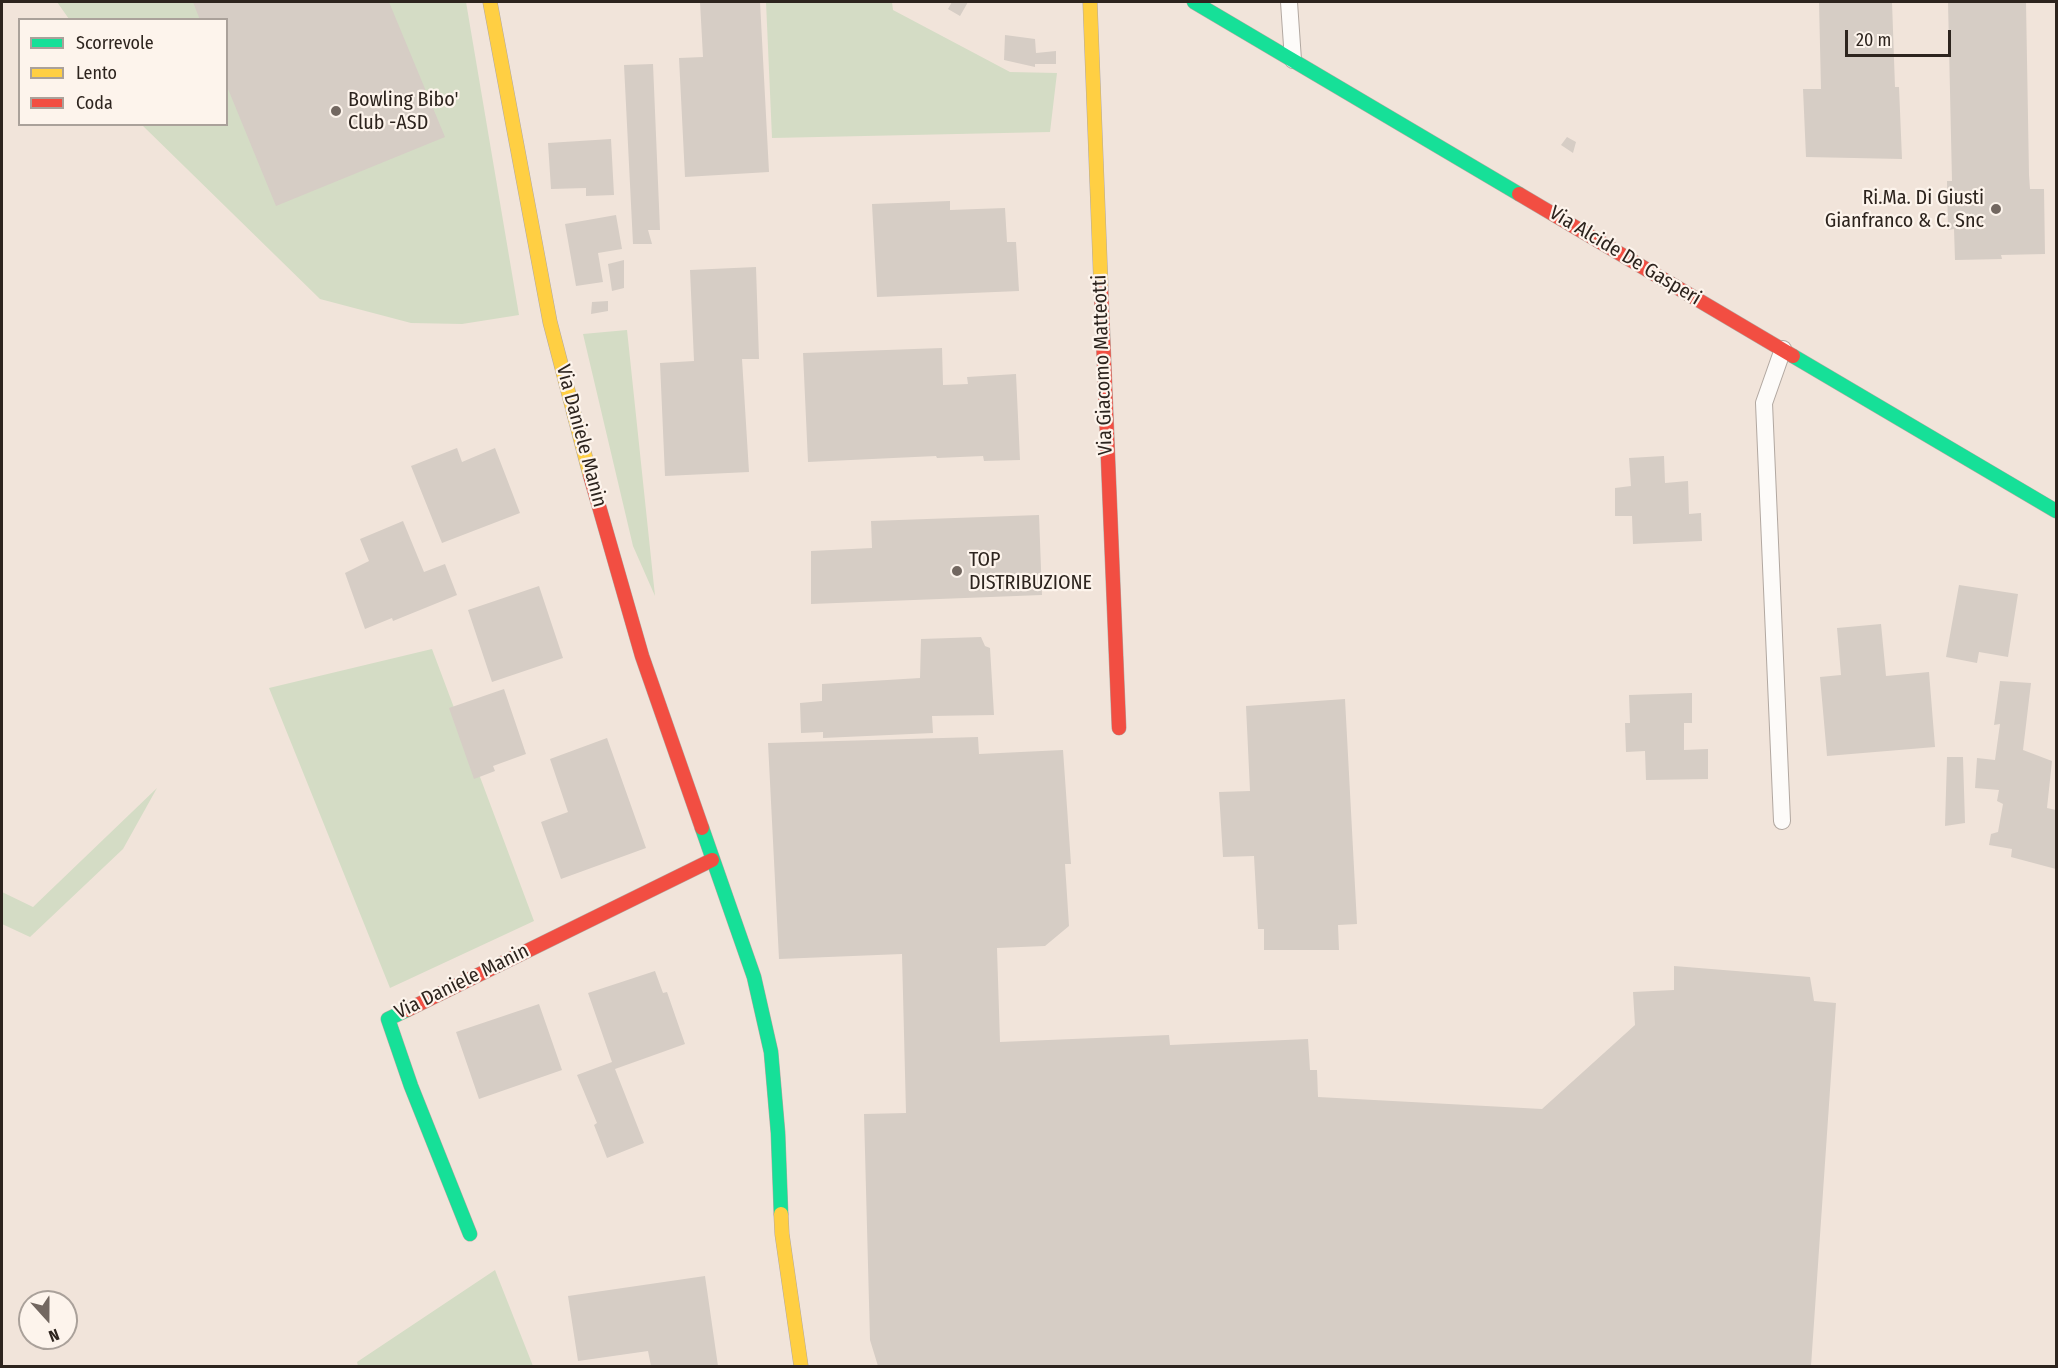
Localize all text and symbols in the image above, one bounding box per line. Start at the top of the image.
legend [18,18,228,126]
scale bar [1848,18,1954,56]
text: 20 m [1856,29,1891,51]
text: Scorrevole [76,32,154,54]
text: Lento [76,62,117,84]
place label: Bowling Bibo' Club -ASD [348,88,458,135]
text: Coda [76,92,113,114]
marker: Bowling Bibo' Club -ASD [329,104,343,118]
place label: Ri.Ma. Di Giusti Gianfranco & C. Snc [1825,186,1984,233]
street label: Via Alcide De Gasperi [1545,201,1705,311]
marker: Ri.Ma. Di Giusti Gianfranco & C. Snc [1989,202,2003,216]
street label: Via Giacomo Matteotti [1088,274,1118,456]
street label: Via Daniele Manin [550,362,612,510]
place label: TOP DISTRIBUZIONE [969,548,1092,595]
marker: TOP DISTRIBUZIONE [950,564,964,578]
street label: Via Daniele Manin [391,939,533,1025]
north arrow [18,1290,78,1350]
text: N [46,1325,62,1346]

